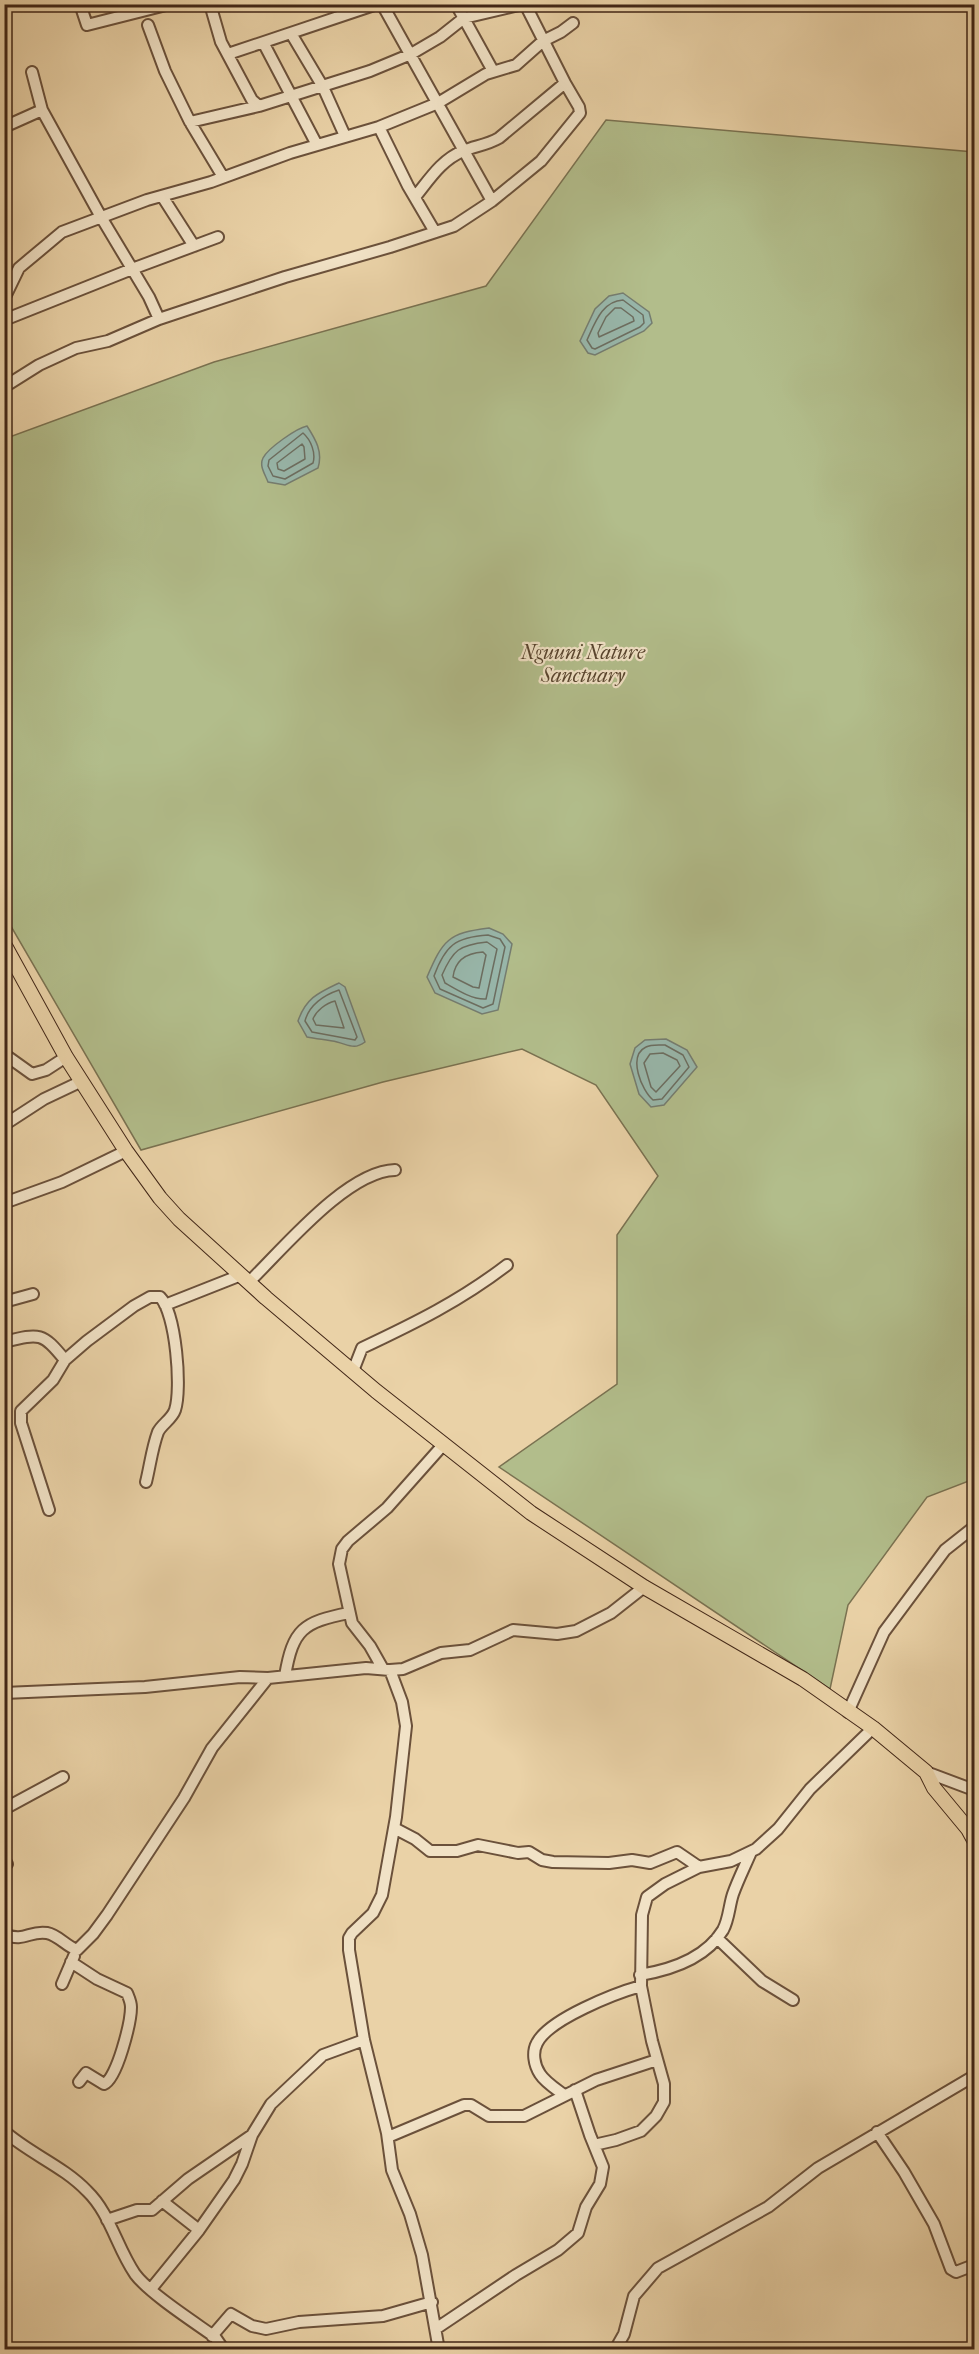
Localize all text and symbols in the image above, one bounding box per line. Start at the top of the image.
park label: Nguuni Nature Sanctuary [520,641,646,687]

